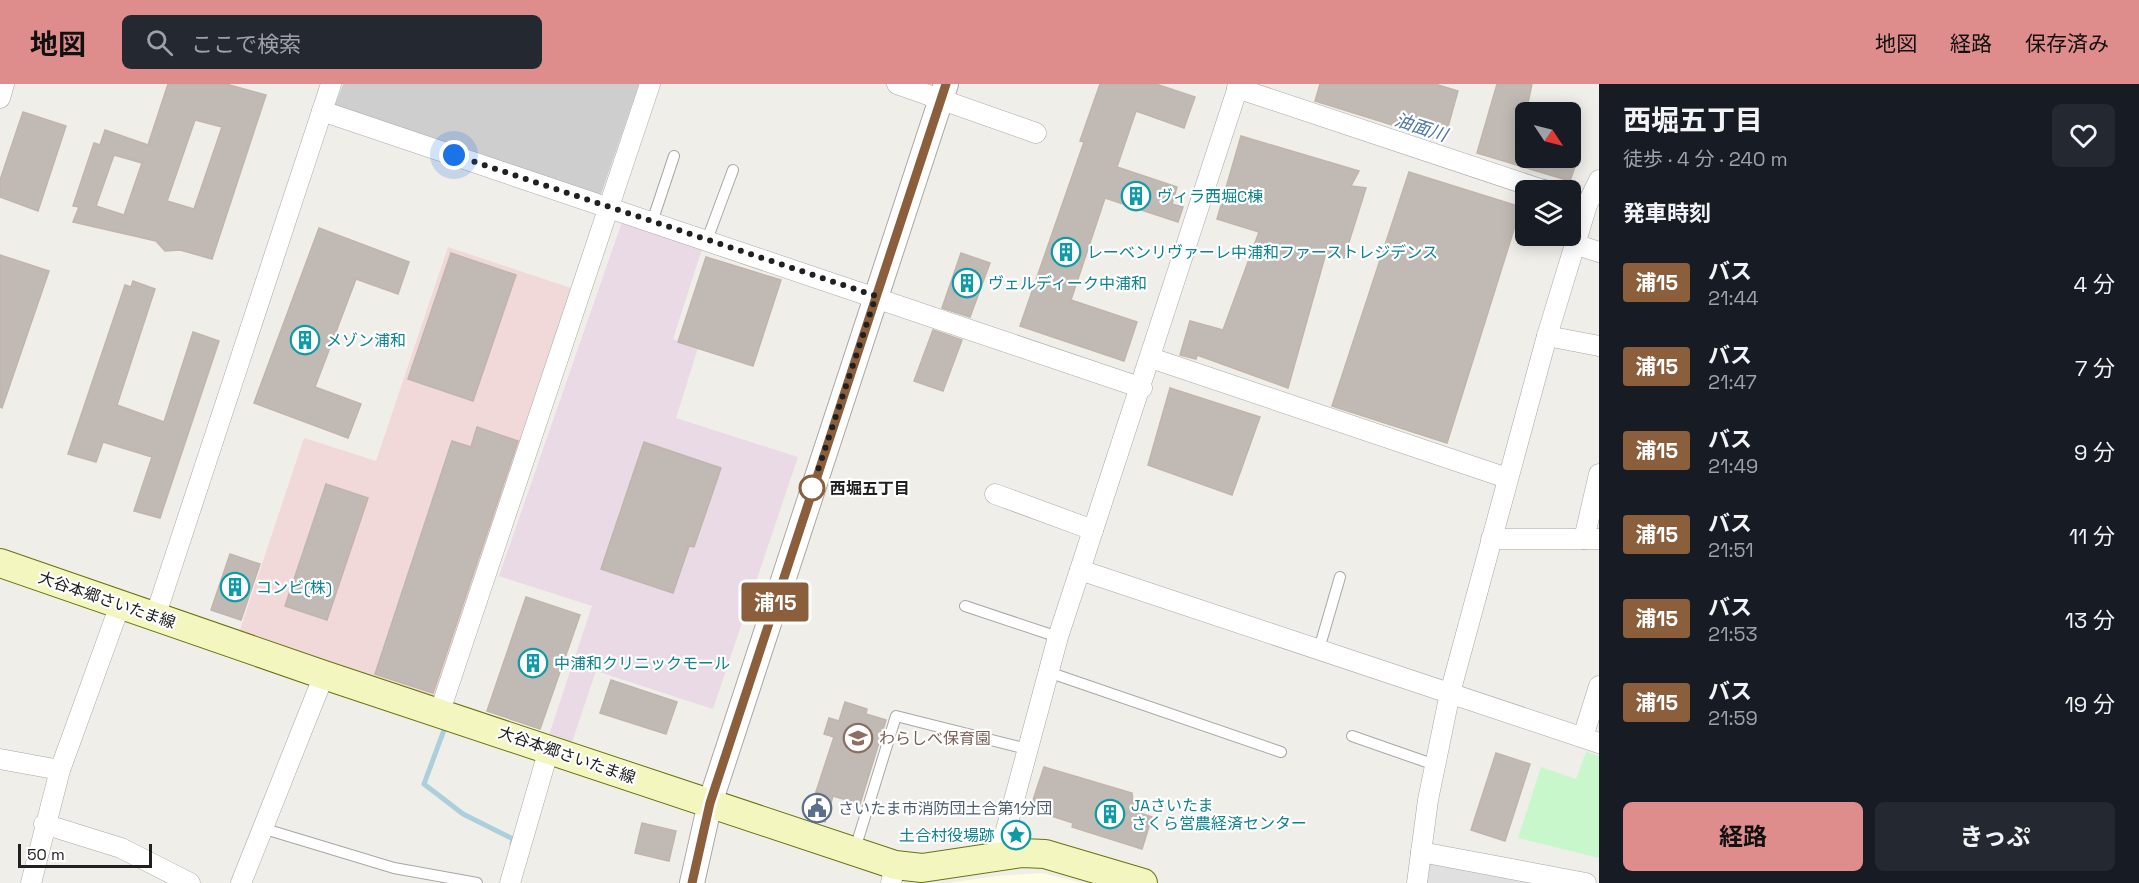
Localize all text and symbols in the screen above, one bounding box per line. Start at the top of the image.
search box [122,15,542,69]
text: 地図 [30,26,86,62]
icon: search [143,26,176,59]
text: ここで検索 [191,30,301,58]
text: 地図 [1875,30,1917,57]
text: 経路 [1950,30,1992,57]
text: 保存済み [2025,30,2109,57]
north arrow [1515,102,1581,168]
map controls [1515,102,1581,246]
text: 西堀五丁目 [1623,102,1763,138]
button: heart [2052,104,2115,167]
water label: 油面川 [1392,108,1452,147]
your location [439,140,469,170]
text: 徒歩 · 4 分 · 240 m [1623,146,1788,172]
building icon: ヴィラ西堀C棟 [1120,180,1152,212]
button: layers [1515,180,1581,246]
place label: ヴィラ西堀C棟 [1157,186,1263,207]
text: 発車時刻 [1623,199,1711,227]
building icon: レーベンリヴァーレ中浦和ファーストレジデンス [1050,236,1082,268]
place label: レーベンリヴァーレ中浦和ファーストレジデンス [1087,242,1438,263]
text: バス [1708,257,1752,285]
building icon: ヴェルディーク中浦和 [951,267,983,299]
text: 浦15 [1635,269,1678,296]
text: 4 分 [2074,270,2115,298]
place label: ヴェルディーク中浦和 [988,273,1147,294]
text: 21:44 [1708,285,1759,311]
building icon: メゾン浦和 [289,324,321,356]
place label: メゾン浦和 [326,330,406,351]
text: バス [1708,341,1752,369]
text: 浦15 [1635,353,1678,380]
text: 7 分 [2075,354,2115,382]
text: 21:47 [1708,369,1757,395]
text: バス [1708,425,1752,453]
text: 浦15 [1635,437,1678,464]
text: 9 分 [2074,438,2115,466]
text: 21:49 [1708,453,1758,479]
marker: 西堀五丁目 [799,475,825,501]
place label: 西堀五丁目 [830,478,910,499]
text: バス [1708,509,1752,537]
text: 浦15 [1635,521,1678,548]
text: 11 分 [2069,522,2115,550]
text: 21:51 [1708,537,1754,563]
street label: 大谷本郷さいたま線 [36,567,178,633]
building icon: コンビ(株) [219,571,251,603]
place label: コンビ(株) [256,577,332,598]
line badge: 浦15 [740,582,810,622]
text: 浦15 [753,589,797,616]
text: バス [1708,593,1752,621]
text: 浦15 [1635,605,1678,632]
text: 13 分 [2065,606,2115,634]
text: 21:53 [1708,621,1758,647]
building icon: 中浦和クリニックモール [517,647,549,679]
place label: 中浦和クリニックモール [554,653,730,674]
text: バス [1708,677,1752,705]
text: 浦15 [1635,689,1678,716]
text: 19 分 [2065,690,2115,718]
text: 21:59 [1708,705,1758,731]
street label: 大谷本郷さいたま線 [496,722,638,788]
school or university icon: わらしべ保育園 [842,722,874,754]
place label: わらしべ保育園 [879,728,991,749]
public building icon: さいたま市消防団土合第1分団 [801,792,833,824]
place label: JAさいたま さくら営農経済センター [1131,795,1307,834]
place label: さいたま市消防団土合第1分団 [838,798,1052,819]
building icon: JAさいたま さくら営農経済センター [1094,798,1126,830]
button: 経路 [1623,802,1863,871]
button: きっぷ [1875,802,2115,871]
place icon: 土合村役場跡 [1000,819,1032,851]
place label: 土合村役場跡 [899,825,995,846]
scale bar [18,841,152,868]
text: 50 m [27,844,65,865]

